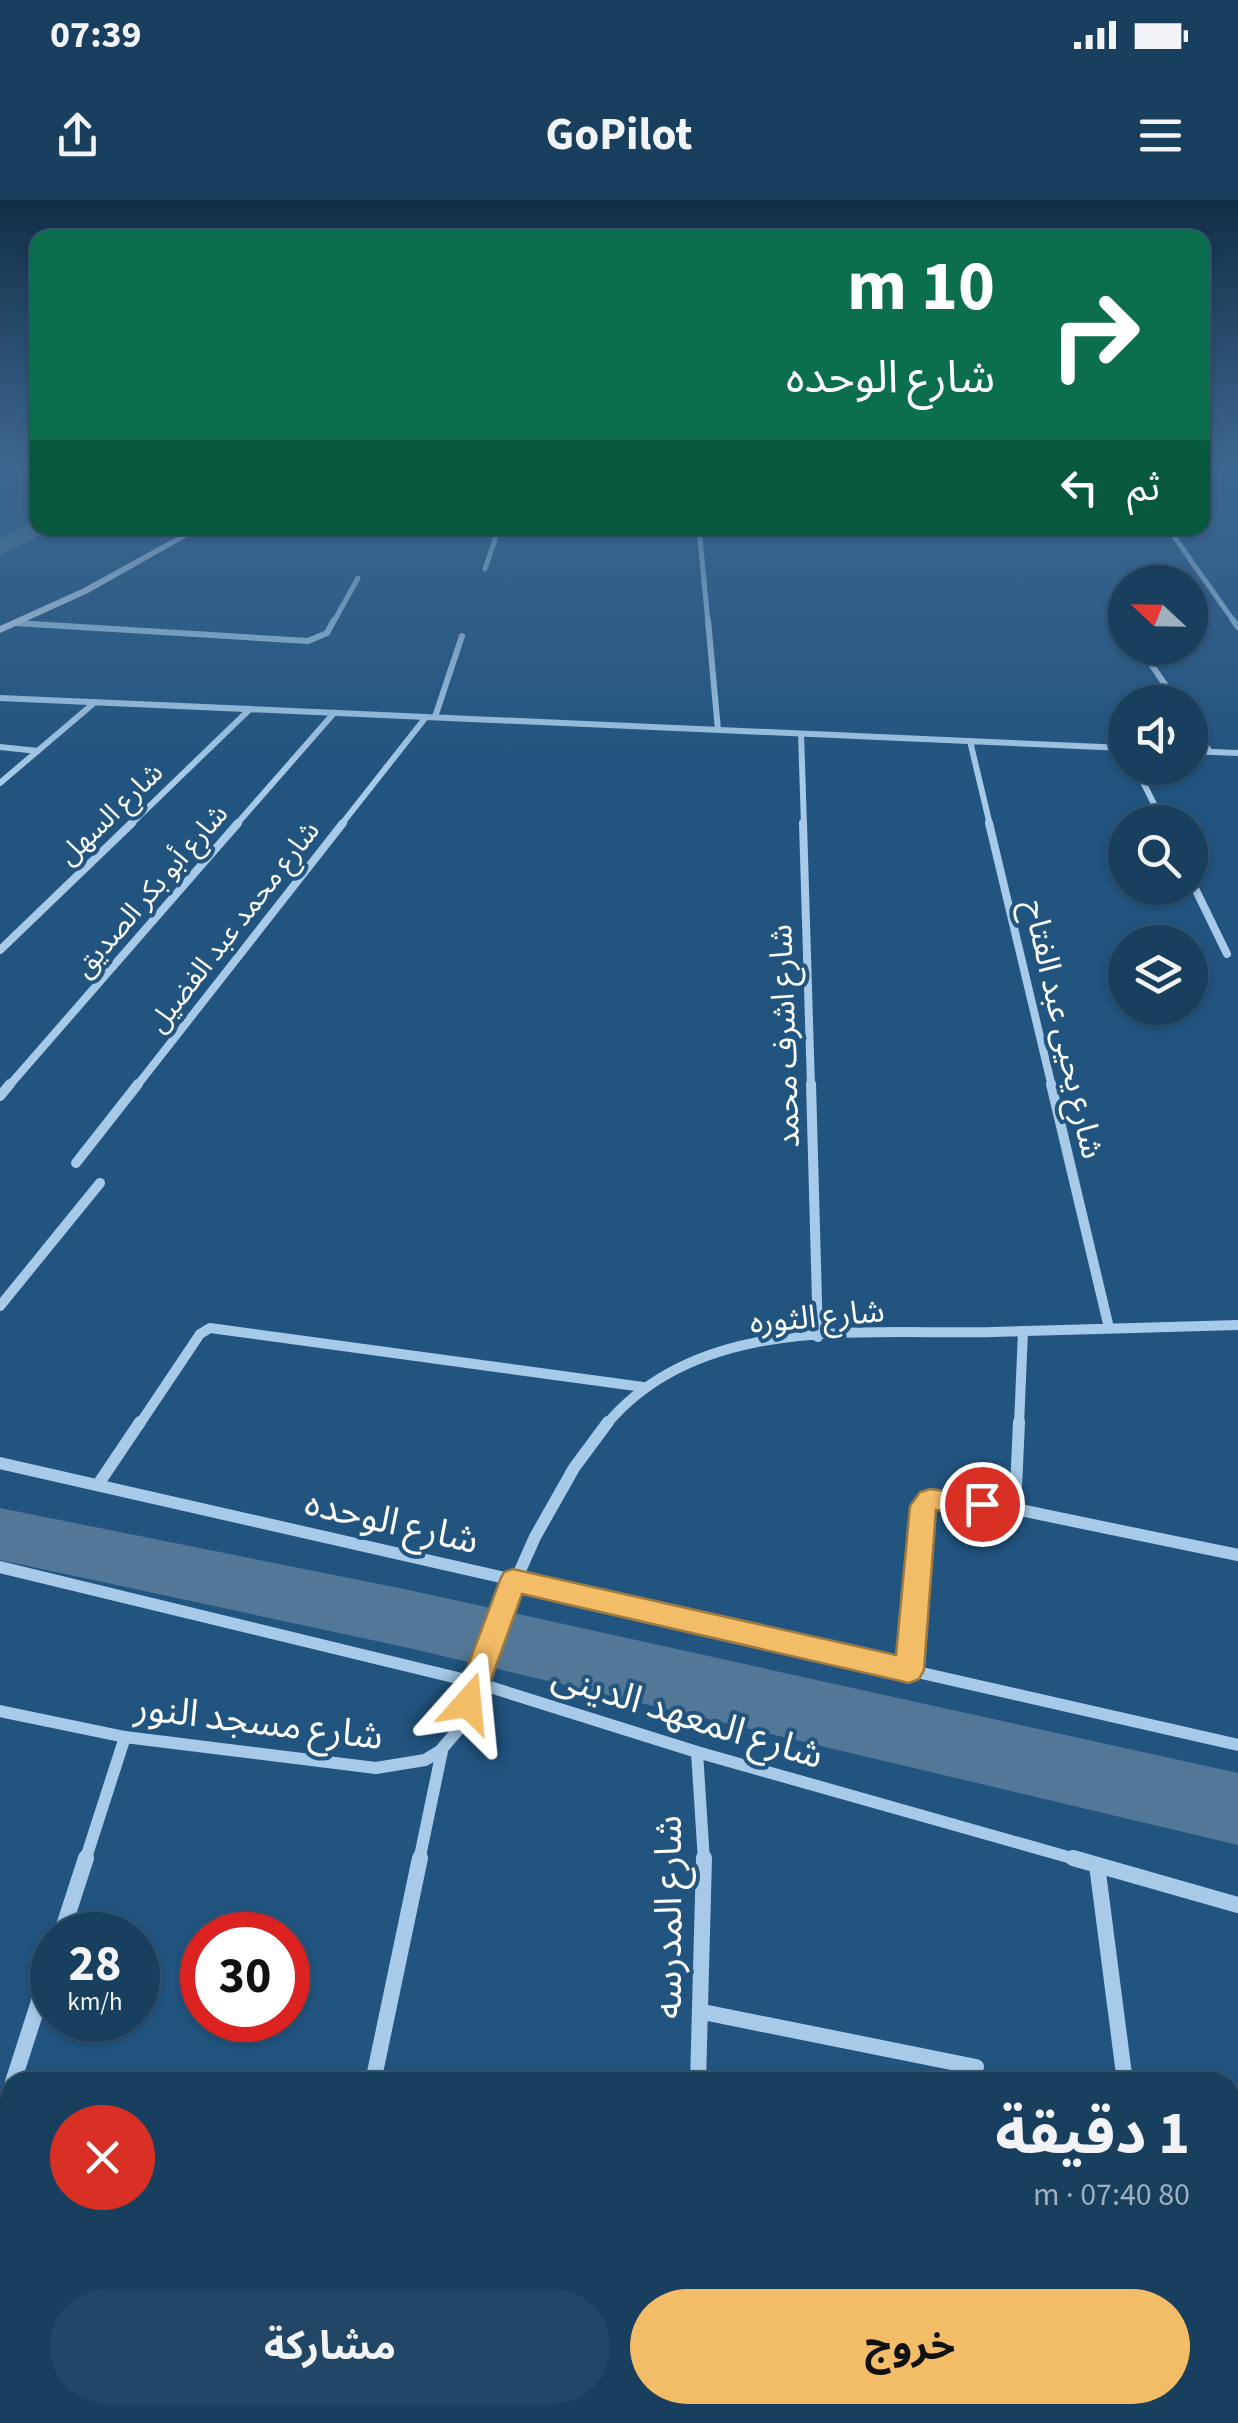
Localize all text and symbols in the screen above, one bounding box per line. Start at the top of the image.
text: 07:39 [50,8,142,62]
text: GoPilot [546,103,692,167]
icon: share [50,108,105,163]
icon: menu [1133,108,1188,163]
text: 10 m [847,237,995,337]
icon: right [1030,270,1160,400]
text: شارع الوحده [786,346,995,410]
icon: left [1052,460,1107,515]
text: ثم [1127,461,1160,515]
north arrow [1108,565,1208,665]
map controls [1108,565,1208,1025]
button: sound [1108,685,1208,785]
street label: شارع السهل [49,753,172,874]
street label: شارع أبو بكر الصديق [64,795,237,986]
button: search [1108,805,1208,905]
street label: شارع محمد عبد الفضيل [138,812,329,1041]
street label: شارع يحيى عبد الفتاح [1011,895,1115,1163]
street label: شارع اشرف محمد [758,923,812,1149]
button: layers [1108,925,1208,1025]
street label: شارع الثوره [748,1288,886,1346]
pin [940,1462,1025,1547]
street label: شارع الوحده [300,1476,484,1568]
icon: arrive [955,1477,1010,1532]
street label: شارع المعهد الدينى [545,1649,830,1783]
position arrow [416,1651,520,1755]
street label: شارع مسجد النور [131,1680,386,1764]
street label: شارع المدرسه [642,1815,696,2019]
speed limit sign: 30 [180,1912,310,2042]
text: 28 [69,1929,121,2000]
text: km/h [67,1984,123,2020]
text: 1 دقيقة [995,2092,1190,2177]
button: close [50,2105,155,2210]
text: 80 m · 07:40 [1033,2172,1190,2218]
button: مشاركة [50,2289,610,2404]
button: خروج [630,2289,1190,2404]

